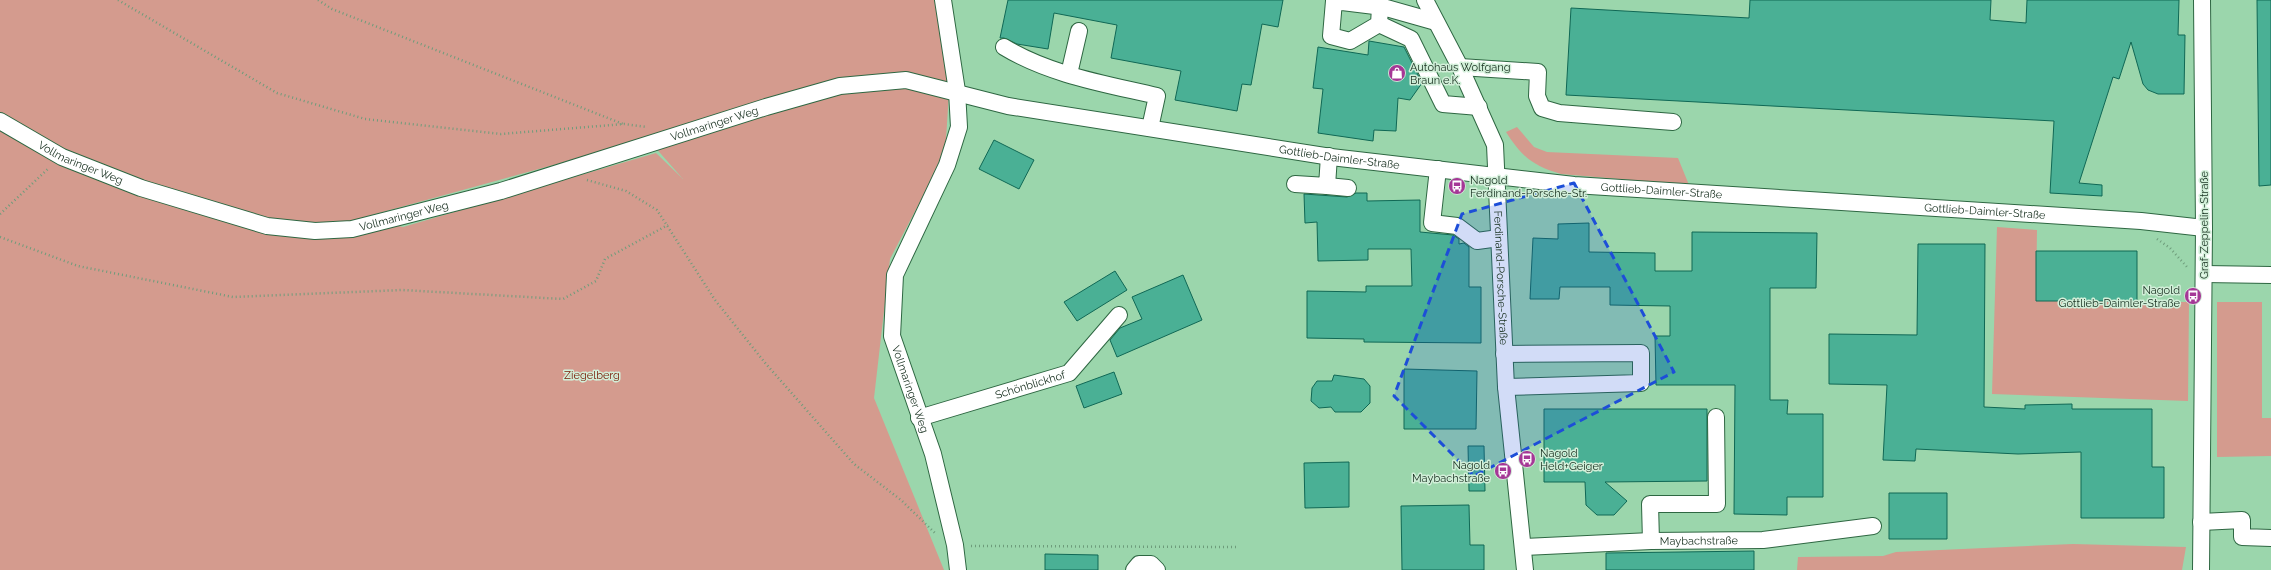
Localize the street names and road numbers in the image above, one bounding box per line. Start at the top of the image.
street label: Vollmaringer Weg [669,103,760,143]
street label: Vollmaringer Weg [36,138,125,187]
street label: Gottlieb-Daimler-Straße [1278,142,1401,171]
street label: Graf-Zeppelin-Straße [2198,171,2211,279]
street label: Gottlieb-Daimler-Straße [1600,180,1723,201]
street label: Vollmaringer Weg [358,198,450,233]
street label: Gottlieb-Daimler-Straße [1924,201,2047,221]
street label: Ferdinand-Porsche-Straße [1491,210,1511,346]
street label: Vollmaringer Weg [889,344,932,435]
street label: Schönblickhof [993,368,1067,401]
street label: Maybachstraße [1660,534,1738,547]

